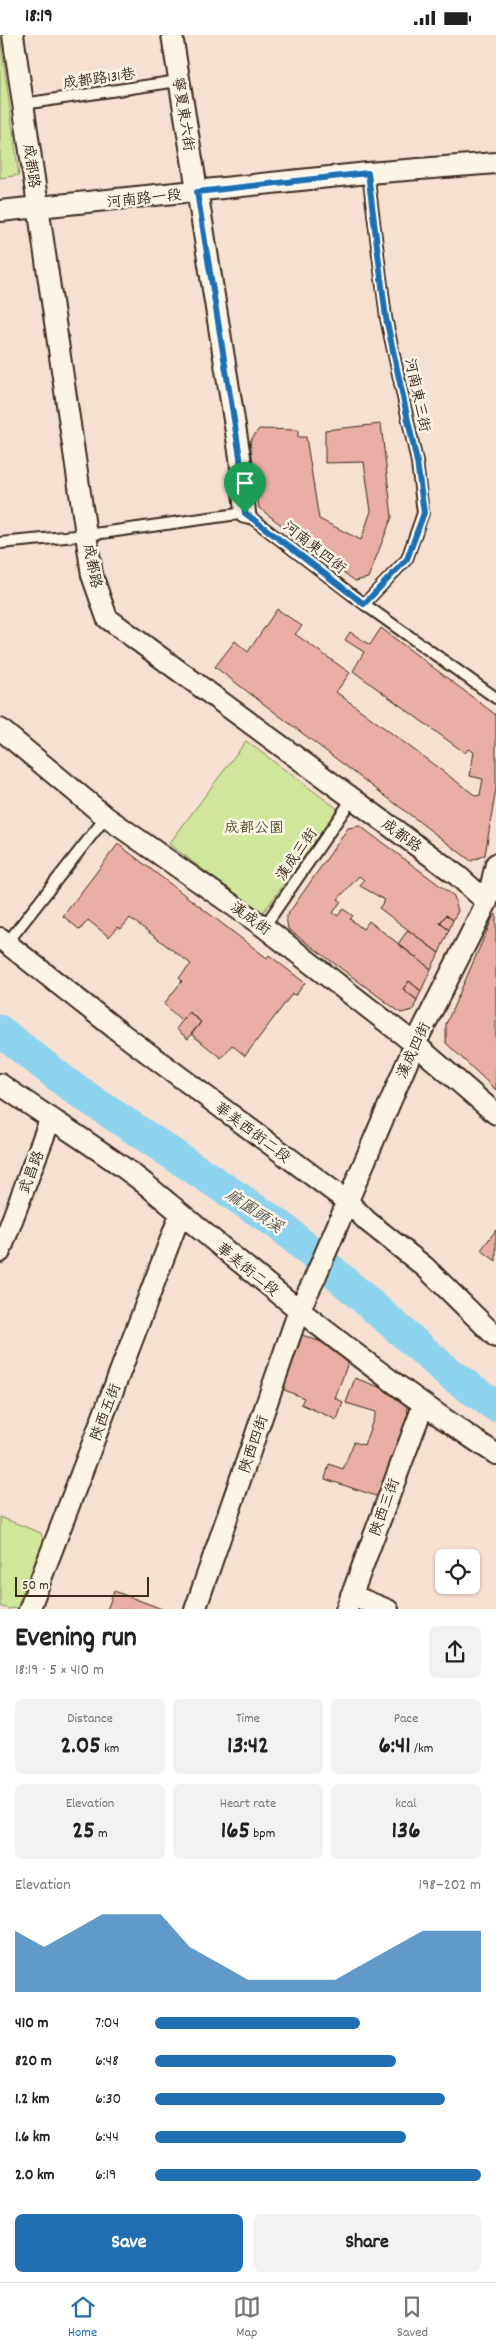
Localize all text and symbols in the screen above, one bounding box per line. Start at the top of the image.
text: 18:19 [25,4,53,31]
street label: 成都路131巷 [61,64,137,96]
street label: 寧夏東六街 [165,76,199,153]
street label: 成都路 [16,142,44,190]
street label: 河南路一段 [106,185,183,215]
street label: 河南東三街 [397,356,435,434]
pin [224,462,266,513]
icon: arrive [231,469,259,497]
street label: 河南東四街 [277,517,350,580]
street label: 成都路 [76,542,106,591]
street label: 成都路 [376,814,425,859]
park label: 成都公園 [224,818,284,840]
street label: 漢成三街 [271,824,324,886]
street label: 漢成街 [225,897,274,942]
street label: 漢成四街 [392,1019,437,1083]
street label: 華美西街二段 [209,1098,294,1169]
street label: 武昌路 [15,1148,51,1198]
water label: 麻園頭溪 [221,1185,287,1240]
street label: 華美街二段 [211,1238,283,1303]
street label: 陝西五街 [86,1381,128,1445]
street label: 陝西四街 [235,1413,275,1477]
street label: 陝西三街 [365,1476,406,1540]
map controls [435,1549,480,1594]
button: locate [435,1549,480,1594]
scale bar [15,1575,149,1598]
text: 50 m [22,1576,49,1596]
text: Evening run [15,1620,137,1660]
button: share [429,1626,481,1678]
text: 18:19 · 5 × 410 m [15,1659,104,1682]
text: Distance [67,1709,113,1729]
text: Time [236,1709,260,1729]
text: Pace [394,1709,418,1729]
text: 2.05 [61,1729,101,1765]
text: 13:42 [227,1729,269,1765]
text: 6:41 [379,1729,411,1765]
text: km [101,1739,119,1759]
text: /km [411,1739,433,1759]
text: Elevation [66,1794,114,1814]
text: Heart rate [220,1794,276,1814]
text: kcal [395,1794,417,1814]
text: 25 [72,1814,95,1850]
text: 165 [221,1814,250,1850]
text: 136 [392,1814,420,1850]
text: m [95,1824,108,1844]
text: bpm [250,1824,275,1844]
text: Elevation [15,1874,71,1897]
text: 198–202 m [418,1874,481,1897]
text: 410 m [15,2012,49,2035]
text: 7:04 [95,2012,119,2035]
text: 820 m [15,2050,52,2073]
text: 6:48 [95,2050,119,2073]
text: 1.2 km [15,2088,49,2111]
text: 6:30 [95,2088,121,2111]
text: 1.6 km [15,2126,50,2149]
text: 6:44 [95,2126,119,2149]
text: 2.0 km [15,2164,55,2187]
text: 6:19 [95,2164,116,2187]
button: Save [15,2214,243,2272]
button: Share [253,2214,481,2272]
tab: Home [68,2293,97,2343]
tab: Map [233,2293,261,2343]
tab: Saved [397,2293,428,2343]

